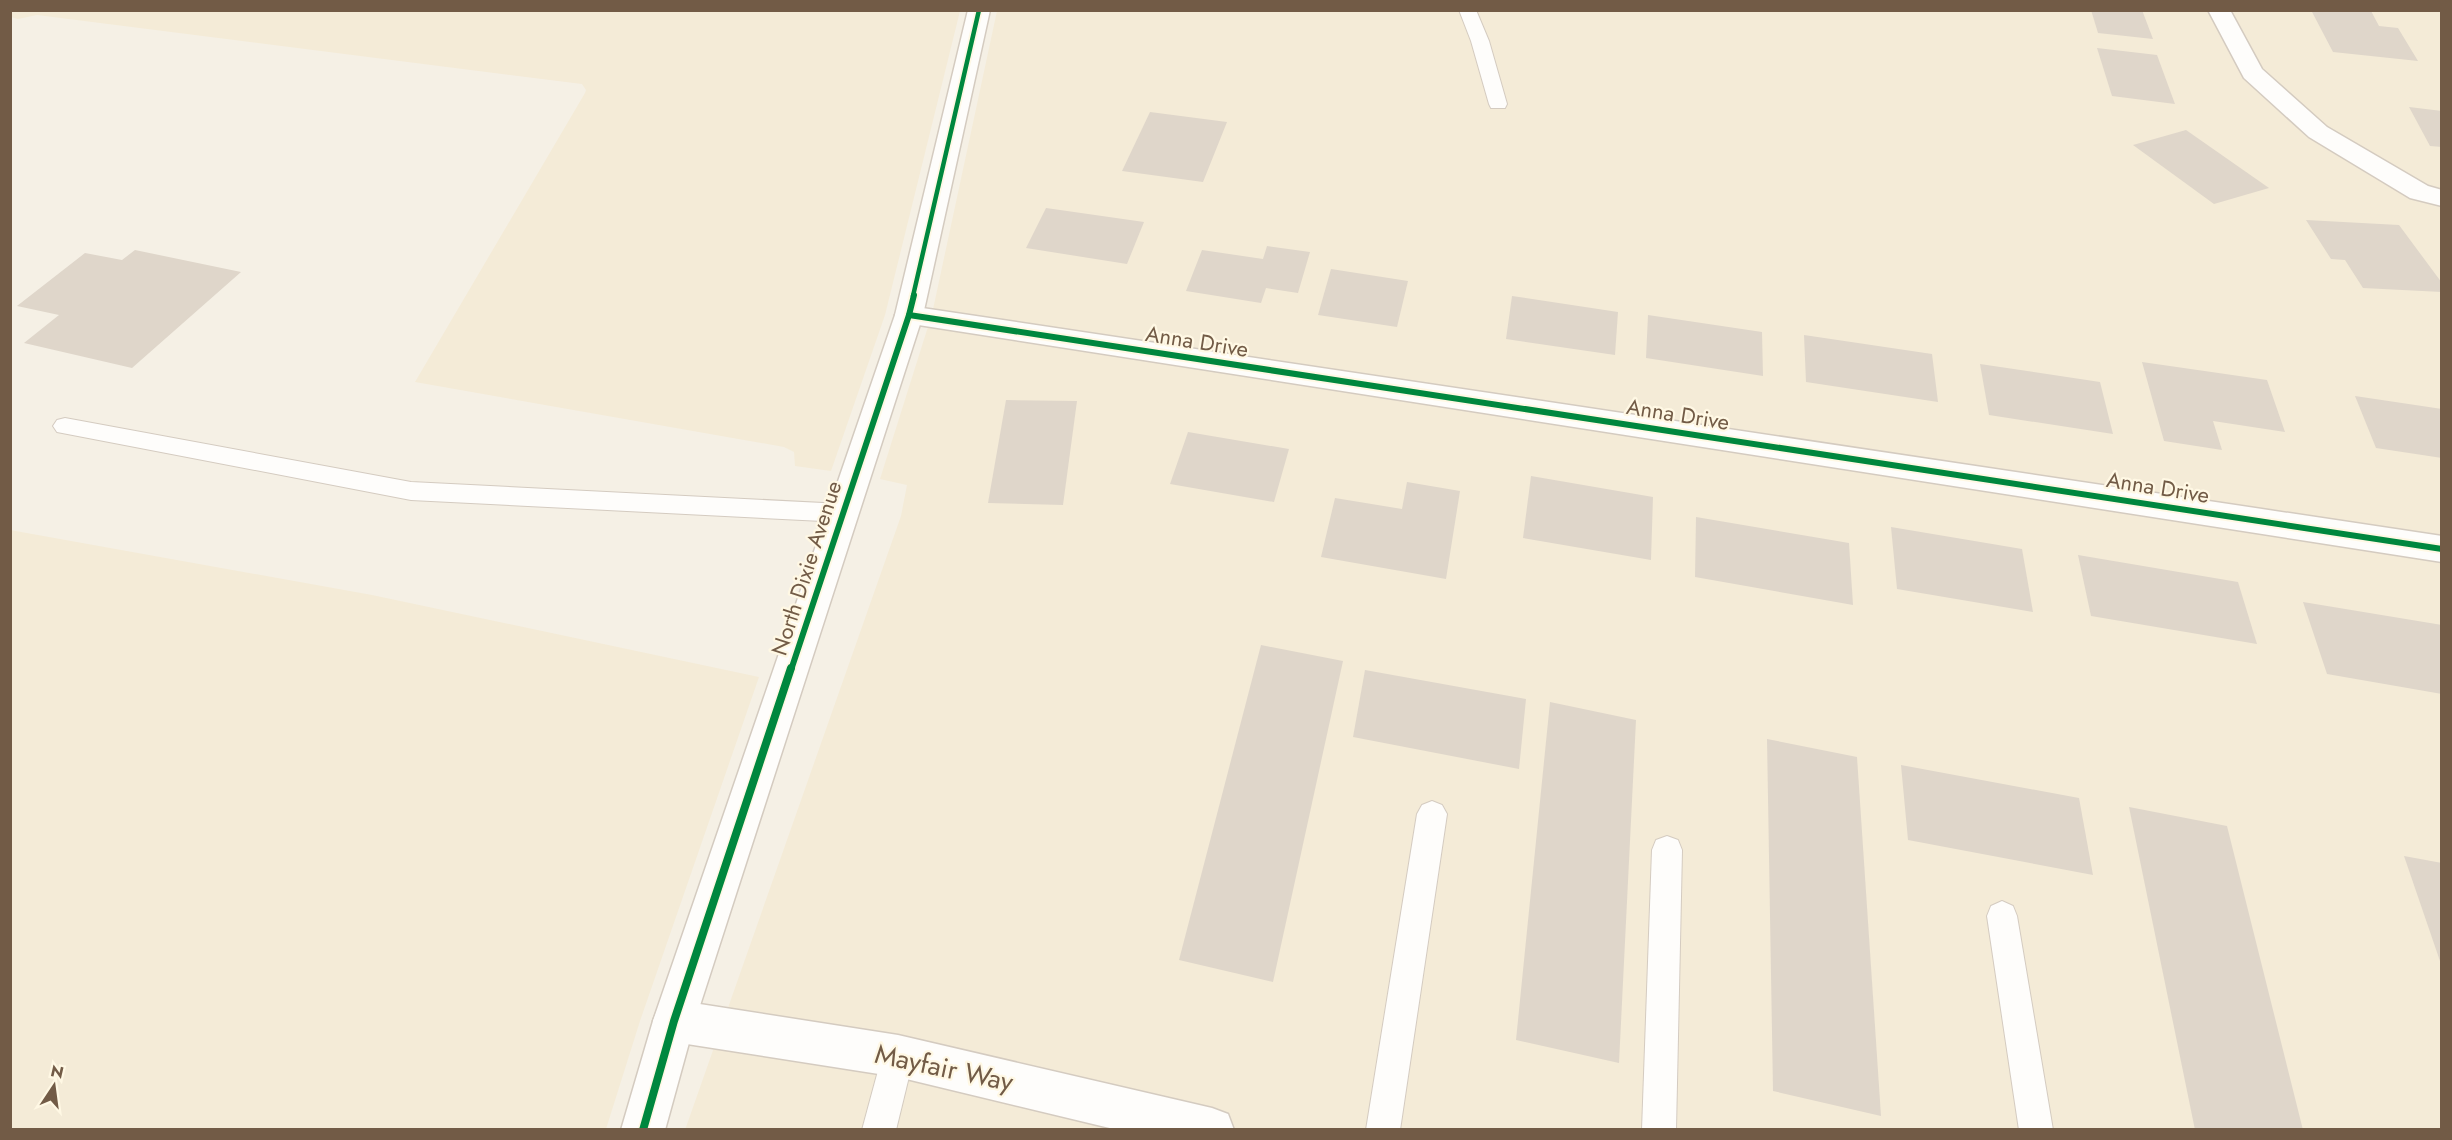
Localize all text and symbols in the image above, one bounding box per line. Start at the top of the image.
street label: Anna Drive [1143,317,1251,365]
street label: Anna Drive [1624,390,1732,438]
street label: Anna Drive [2104,463,2212,511]
street label: North Dixie Avenue [763,476,849,660]
street label: Mayfair Way [871,1034,1017,1101]
north arrow [24,1056,84,1116]
text: N [48,1059,66,1085]

